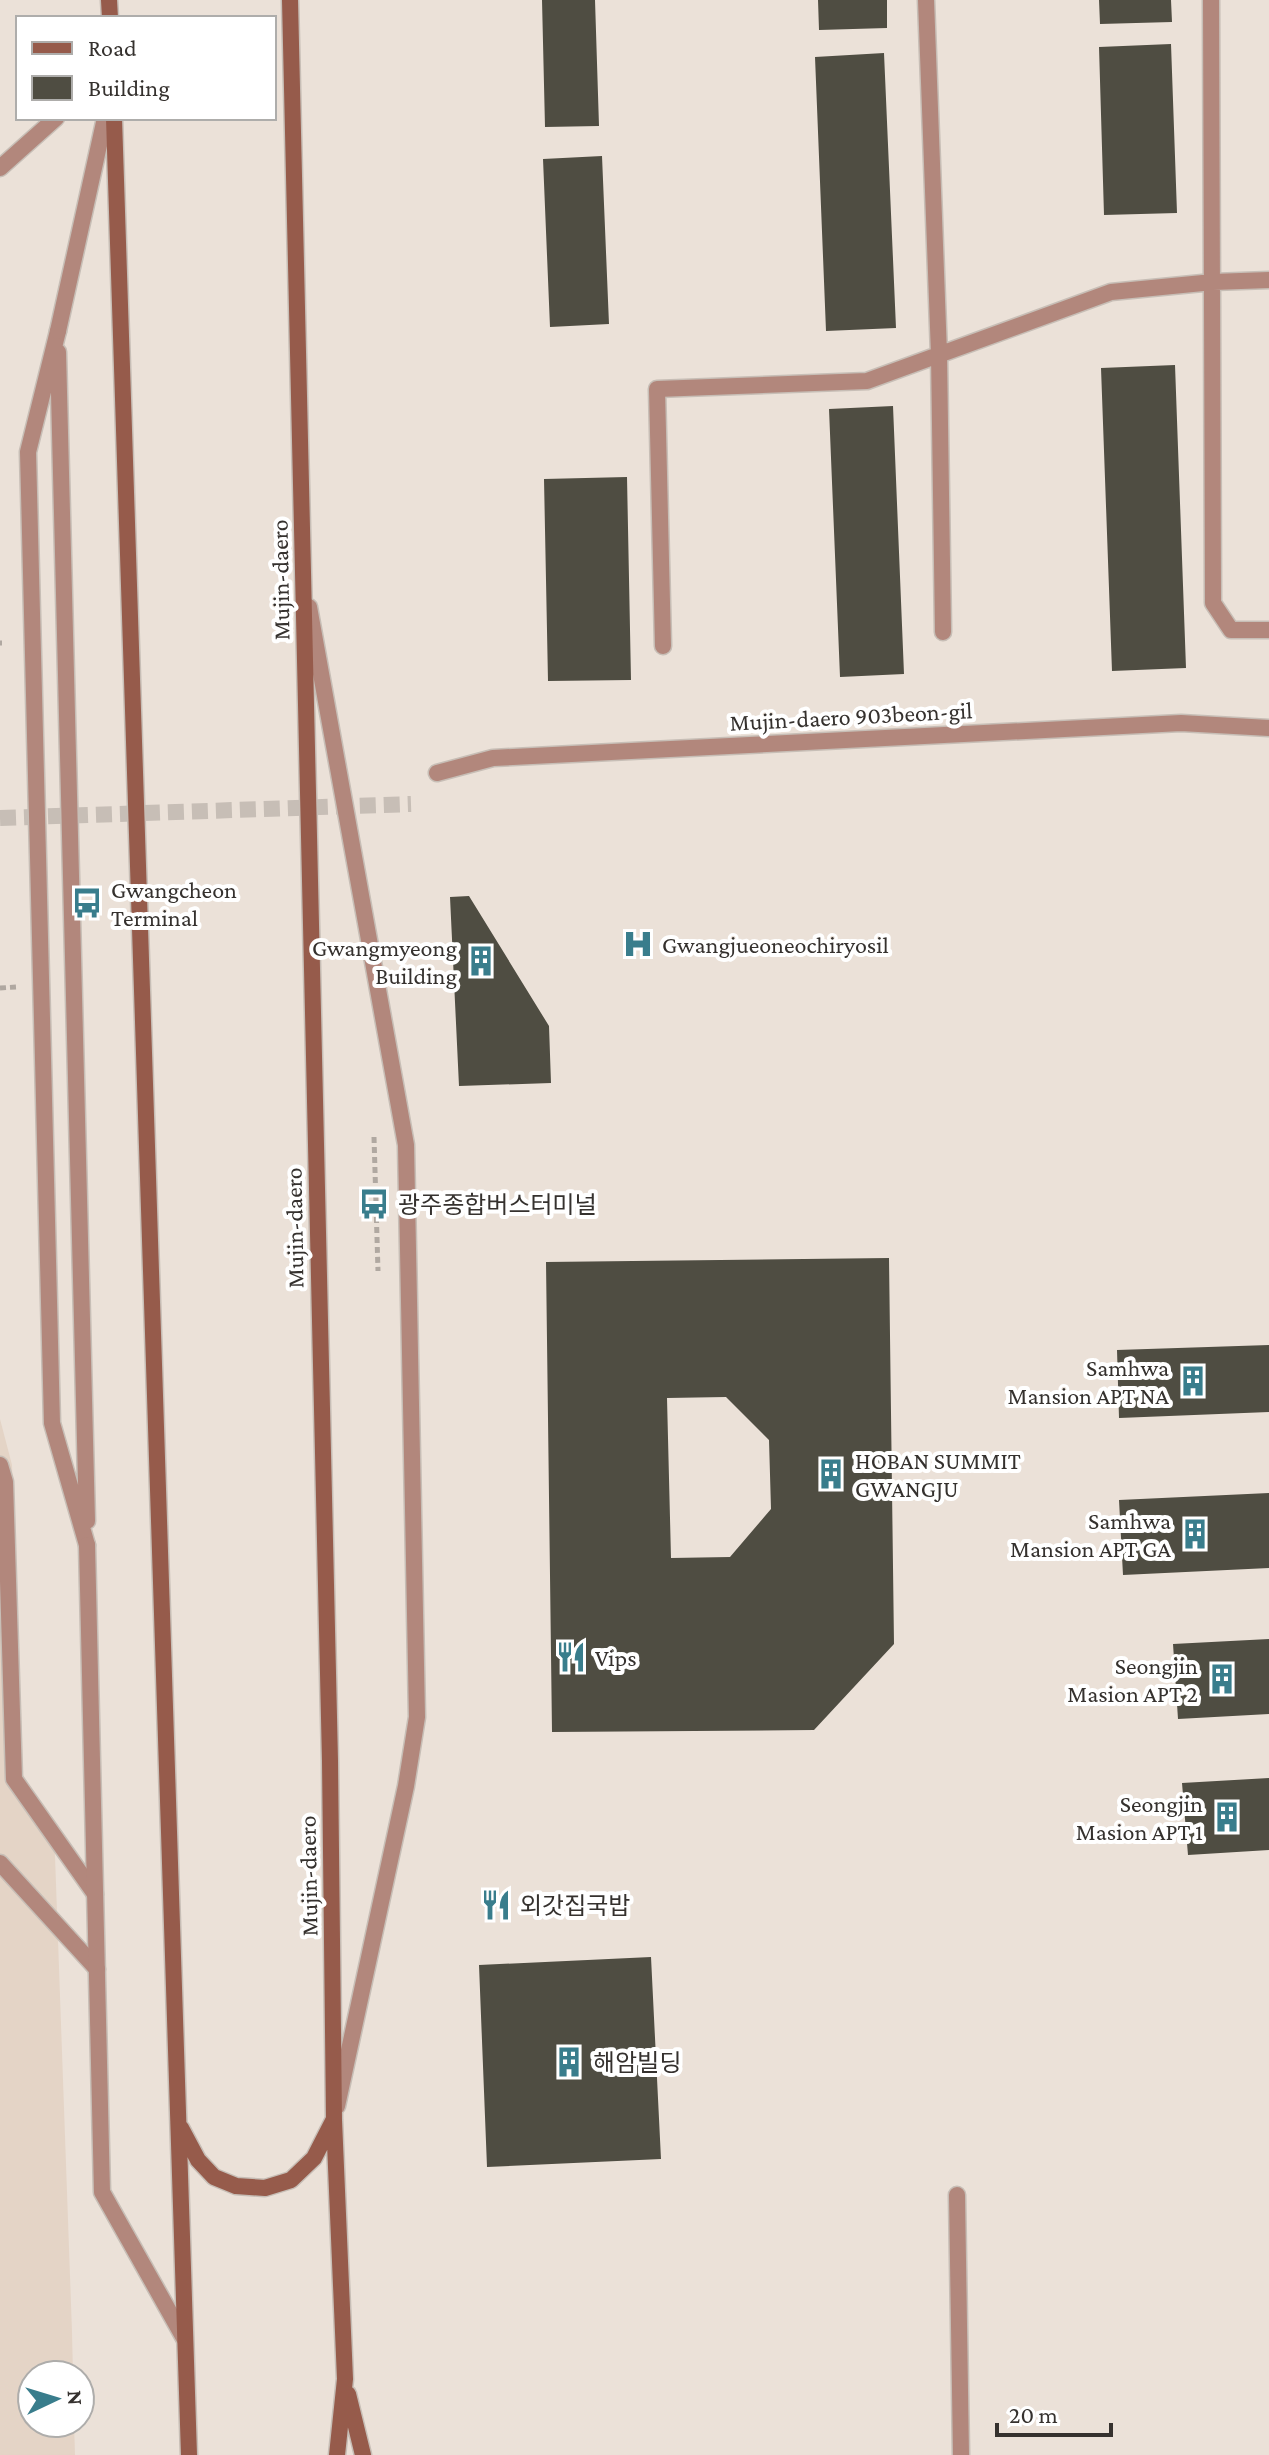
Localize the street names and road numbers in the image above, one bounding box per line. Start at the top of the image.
street label: Mujin-daero [265,519,295,641]
street label: Mujin-daero 903beon-gil [729,696,973,736]
street label: Mujin-daero [279,1167,309,1289]
street label: Mujin-daero [293,1815,323,1937]

